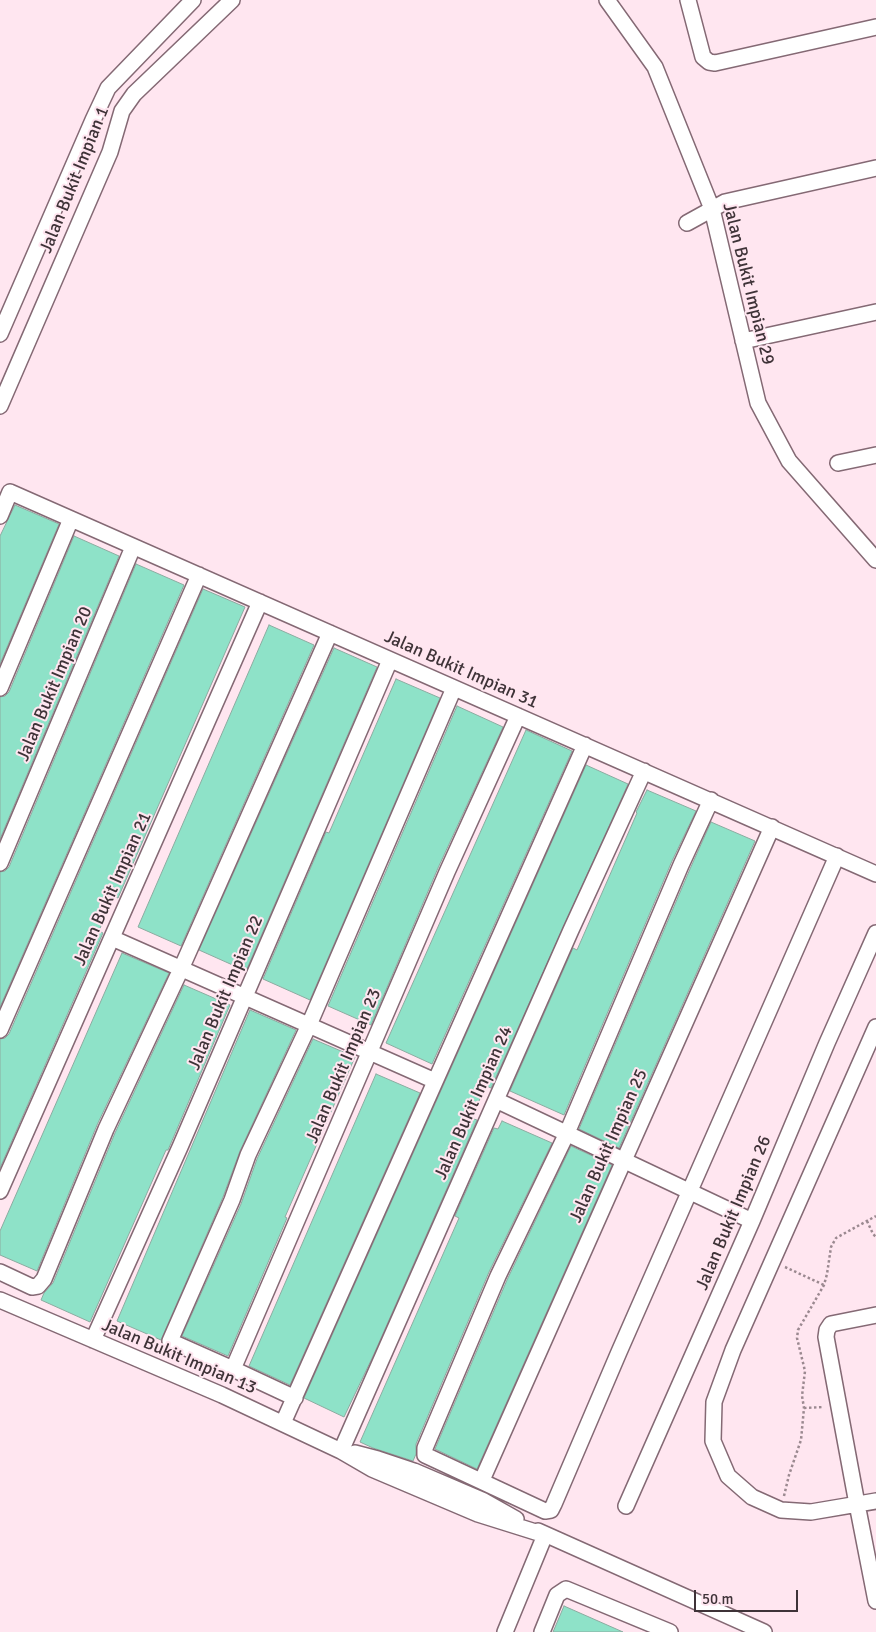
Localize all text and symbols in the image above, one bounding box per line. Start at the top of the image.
street label: Jalan Bukit Impian 1 [36,103,114,257]
street label: Jalan Bukit Impian 29 [717,201,779,367]
street label: Jalan Bukit Impian 20 [13,603,97,765]
street label: Jalan Bukit Impian 31 [381,626,541,714]
street label: Jalan Bukit Impian 21 [69,809,157,969]
street label: Jalan Bukit Impian 22 [184,912,268,1074]
street label: Jalan Bukit Impian 23 [302,985,386,1147]
street label: Jalan Bukit Impian 24 [430,1023,518,1183]
street label: Jalan Bukit Impian 25 [565,1066,653,1226]
street label: Jalan Bukit Impian 26 [692,1132,776,1294]
street label: Jalan Bukit Impian 13 [98,1315,260,1399]
scale bar [696,1580,800,1612]
text: 50 m [702,1590,733,1608]

